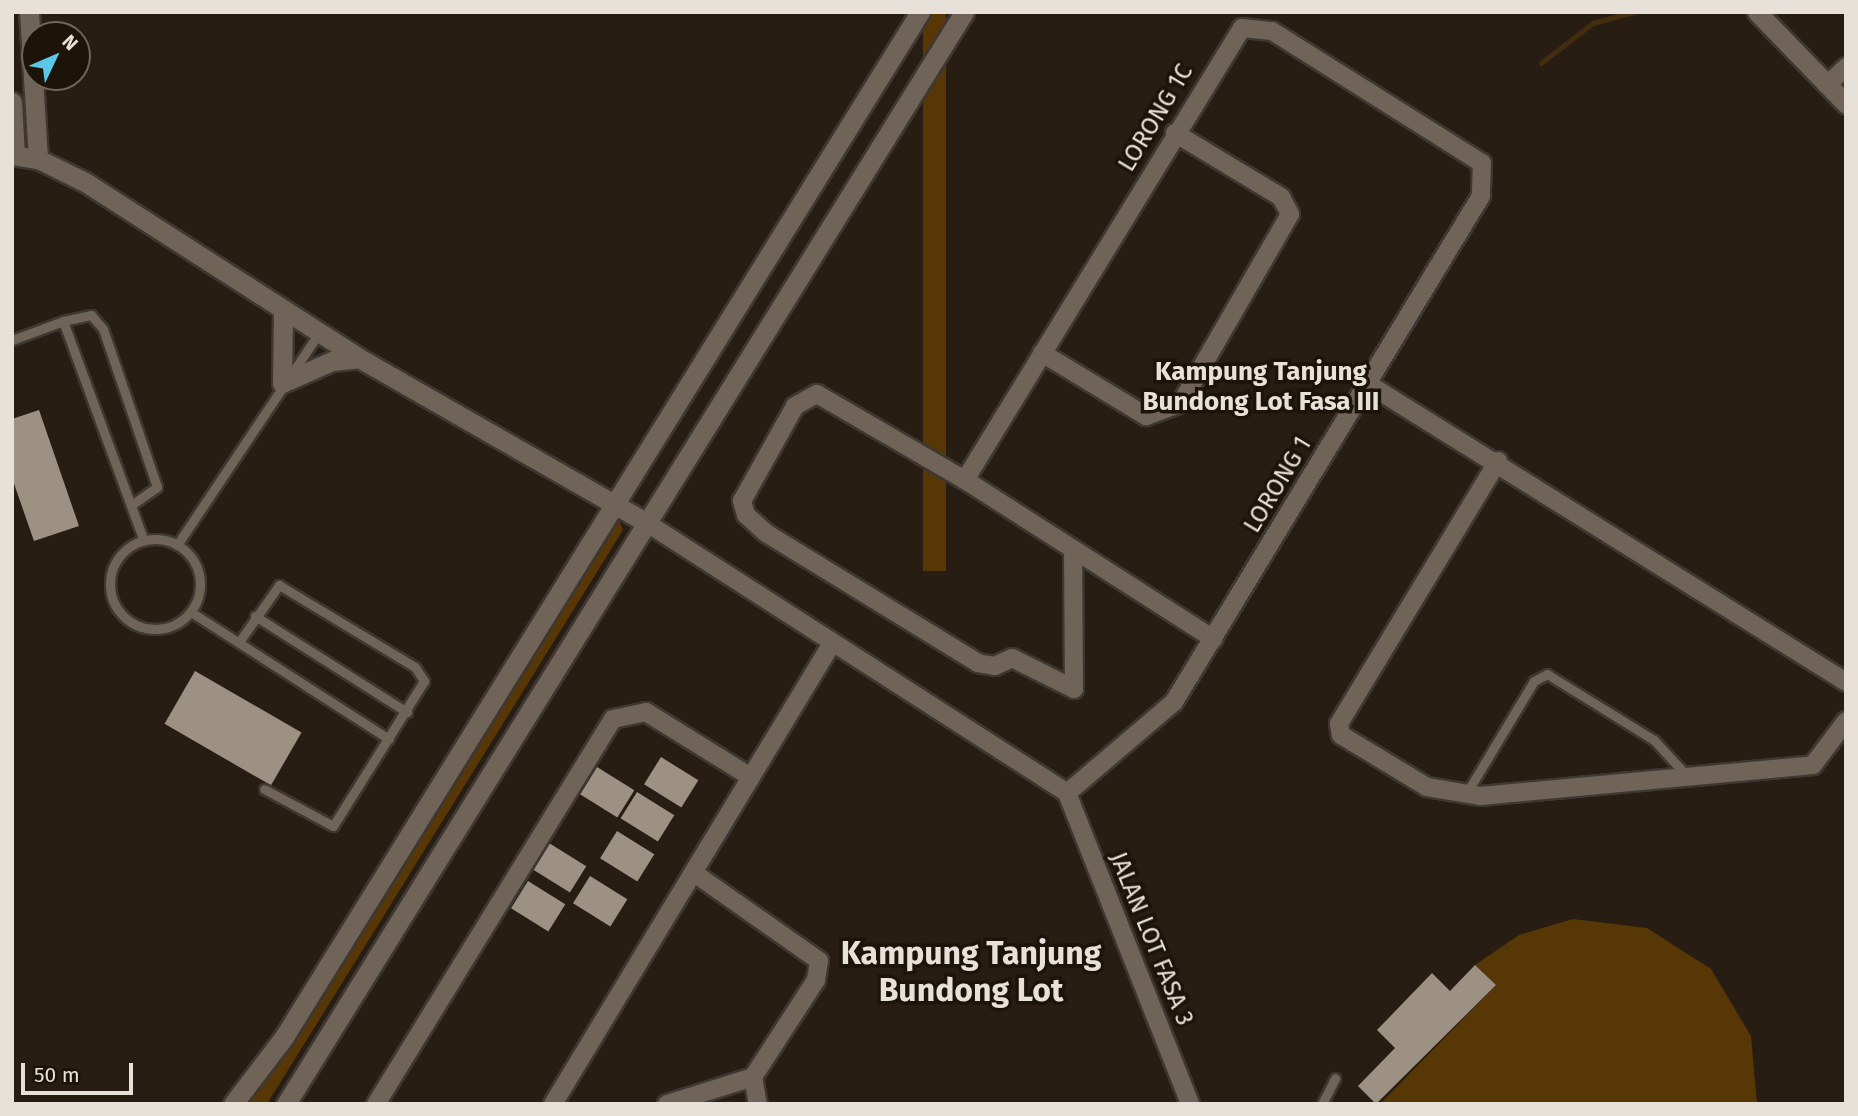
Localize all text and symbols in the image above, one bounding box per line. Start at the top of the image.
north arrow [21,21,91,91]
text: N [57,30,83,55]
street label: LORONG 1C [1113,59,1199,177]
district label: Kampung Tanjung Bundong Lot Fasa III [1143,356,1379,418]
street label: LORONG 1 [1238,432,1318,538]
street label: JALAN LOT FASA 3 [1103,848,1199,1030]
district label: Kampung Tanjung Bundong Lot [841,935,1101,1010]
scale bar [24,1050,136,1094]
text: 50 m [34,1062,80,1088]

